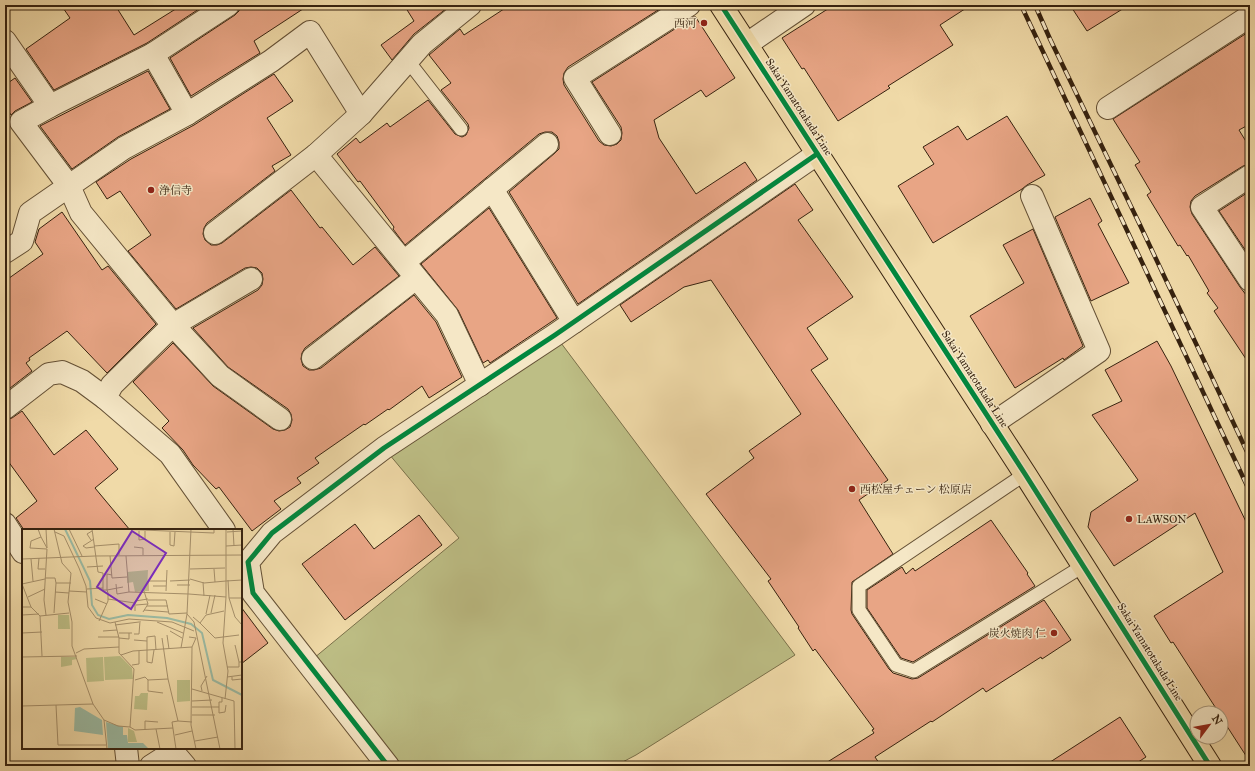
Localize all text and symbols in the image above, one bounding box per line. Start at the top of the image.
place label: 西河 [674,17,696,30]
marker: 西河 [699,18,709,28]
street label: Sakai Yamatotakada Line [763,56,835,158]
place label: 浄信寺 [159,184,192,197]
marker: 浄信寺 [146,185,156,195]
street label: Sakai Yamatotakada Line [939,328,1011,430]
place label: 西松屋チェーン 松原店 [860,483,972,496]
marker: 西松屋チェーン 松原店 [847,484,857,494]
place label: LAWSON [1137,513,1187,526]
marker: LAWSON [1124,514,1134,524]
inset map [22,529,242,749]
street label: Sakai Yamatotakada Line [1115,601,1186,704]
place label: 炭火焼肉 仁 [989,627,1046,640]
marker: 炭火焼肉 仁 [1049,628,1059,638]
north arrow [1189,705,1229,745]
text: N [1209,713,1225,728]

